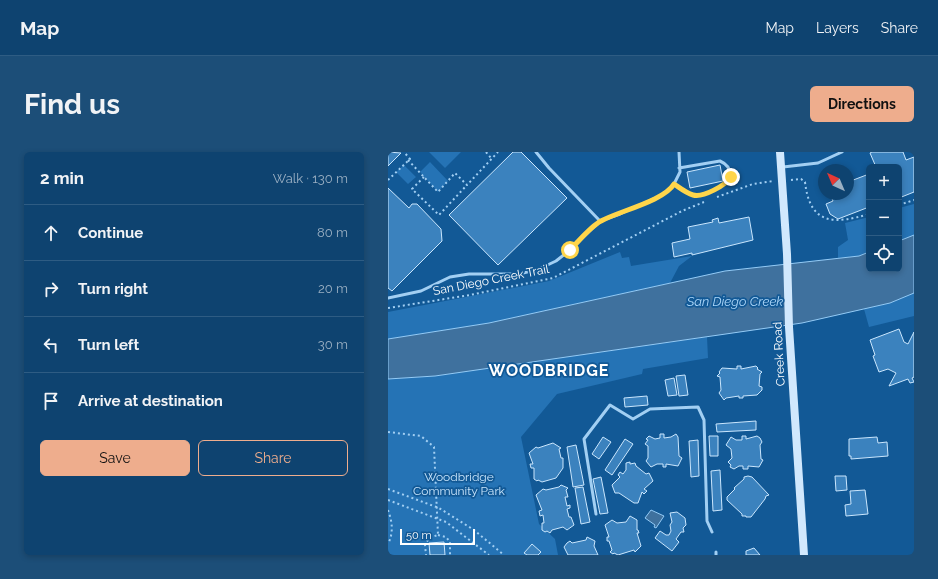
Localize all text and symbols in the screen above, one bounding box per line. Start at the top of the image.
text: Map [20,17,59,39]
text: Map [766,20,794,36]
text: Layers [816,20,859,36]
text: Share [881,20,918,36]
button: Directions [810,86,914,122]
text: Find us [24,88,120,121]
north arrow [818,164,854,200]
map controls [866,164,902,272]
button: + [866,164,902,200]
text: 2 min [40,168,84,188]
route end [722,168,740,186]
text: Walk · 130 m [273,171,348,186]
button: − [866,200,902,236]
icon: ahead [40,222,62,244]
text: Continue [78,224,143,242]
text: 80 m [317,225,348,240]
button: locate [866,236,902,272]
route start [561,241,579,259]
street label: San Diego Creek Trail [432,262,551,298]
icon: right [40,278,62,300]
text: Turn right [78,280,148,298]
text: 20 m [318,281,348,296]
water label: San Diego Creek [686,294,783,309]
street label: Creek Road [770,321,788,387]
icon: left [40,334,62,356]
text: Turn left [78,336,139,354]
text: 30 m [318,337,348,352]
district label: WOODBRIDGE [489,361,609,380]
icon: arrive [40,390,62,412]
text: Arrive at destination [78,392,223,410]
button: Save [40,440,190,476]
button: Share [198,440,348,476]
park label: Woodbridge Community Park [413,470,506,498]
scale bar [400,527,475,546]
text: 50 m [406,529,432,542]

